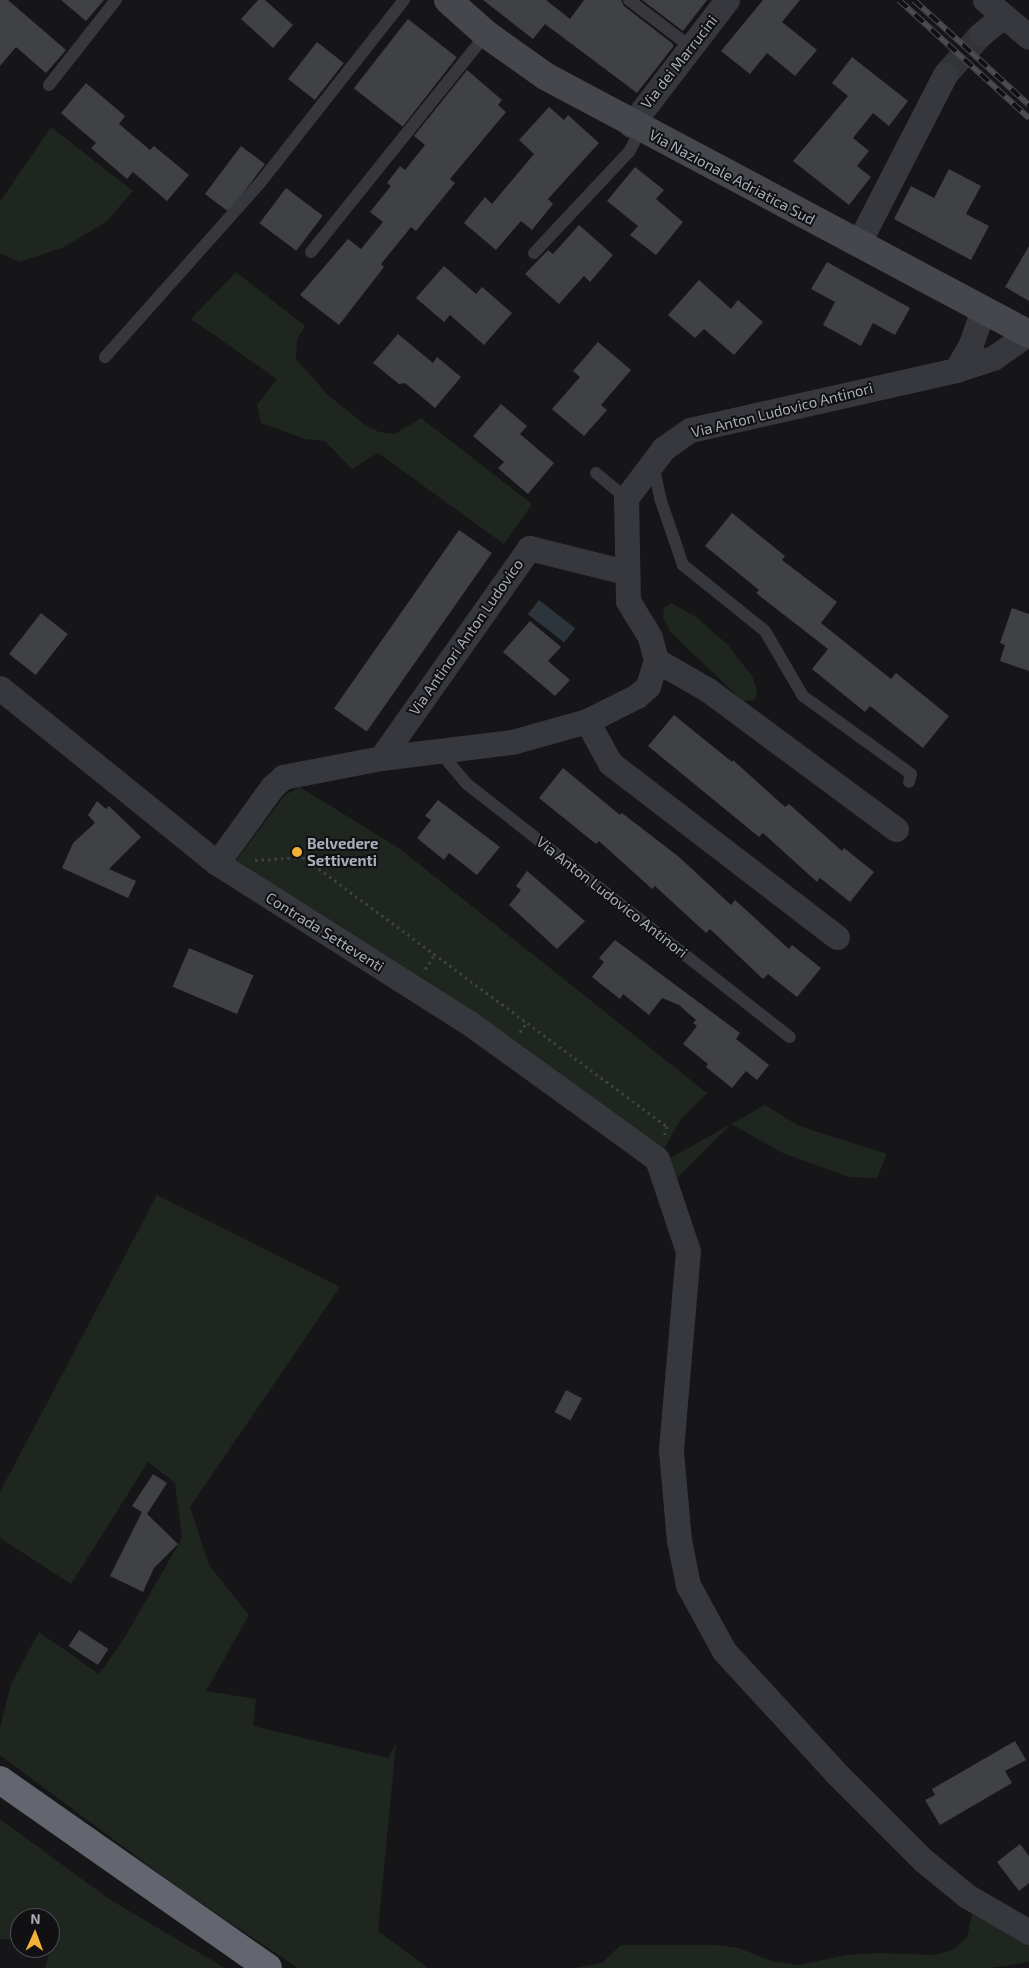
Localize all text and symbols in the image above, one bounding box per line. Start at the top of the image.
street label: Via dei Marrucini [637,12,721,112]
street label: Via Nazionale Adriatica Sud [646,125,818,229]
street label: Via Anton Ludovico Antinori [689,379,875,441]
street label: Via Antinori Anton Ludovico [405,555,527,719]
street label: Via Anton Ludovico Antinori [533,832,691,962]
place label: Belvedere Settiventi [307,834,379,869]
marker: Belvedere Settiventi [291,846,303,858]
street label: Contrada Setteventi [263,888,387,976]
north arrow [10,1908,60,1958]
text: N [30,1910,41,1927]

